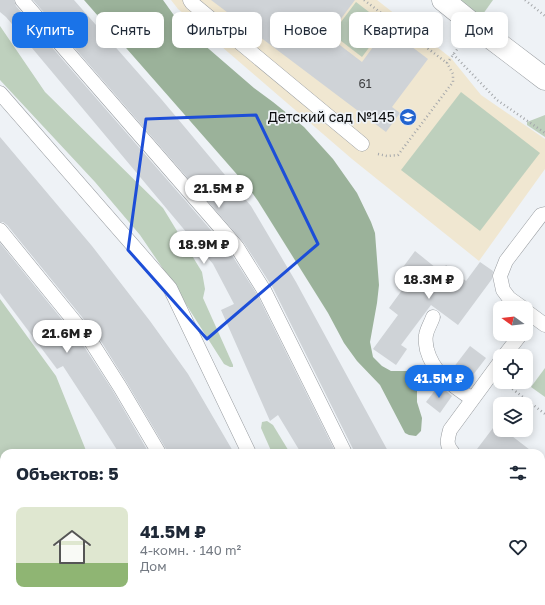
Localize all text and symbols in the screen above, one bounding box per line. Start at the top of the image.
chip: Купить [12,12,88,48]
chip: Снять [96,12,164,48]
chip: Фильтры [172,12,262,48]
chip: Новое [270,12,341,48]
chip: Квартира [349,12,443,48]
chip: Дом [451,12,508,48]
house number: 61 [358,76,372,91]
school or university icon: Детский сад №145 [398,107,418,127]
place label: Детский сад №145 [268,108,395,125]
pin: 21.5M ₽ [182,175,256,209]
text: 21.5M ₽ [194,180,244,196]
pin: 18.9M ₽ [167,231,241,265]
text: 18.9M ₽ [178,236,230,252]
pin: 18.3M ₽ [392,266,466,300]
text: 18.3M ₽ [404,271,454,287]
north arrow [493,301,533,341]
map controls [493,301,533,437]
pin: 21.6M ₽ [30,320,104,354]
text: 21.6M ₽ [42,325,92,341]
button: locate [493,349,533,389]
pin: 41.5M ₽ [402,365,476,399]
text: 41.5M ₽ [414,370,464,386]
button: layers [493,397,533,437]
icon: filters [507,462,529,484]
text: Объектов: 5 [16,463,119,484]
text: 41.5M ₽ [140,521,206,542]
icon: home [48,523,96,571]
icon: heart [507,536,529,558]
text: 4-комн. · 140 m² [140,542,241,558]
text: Дом [140,558,167,574]

